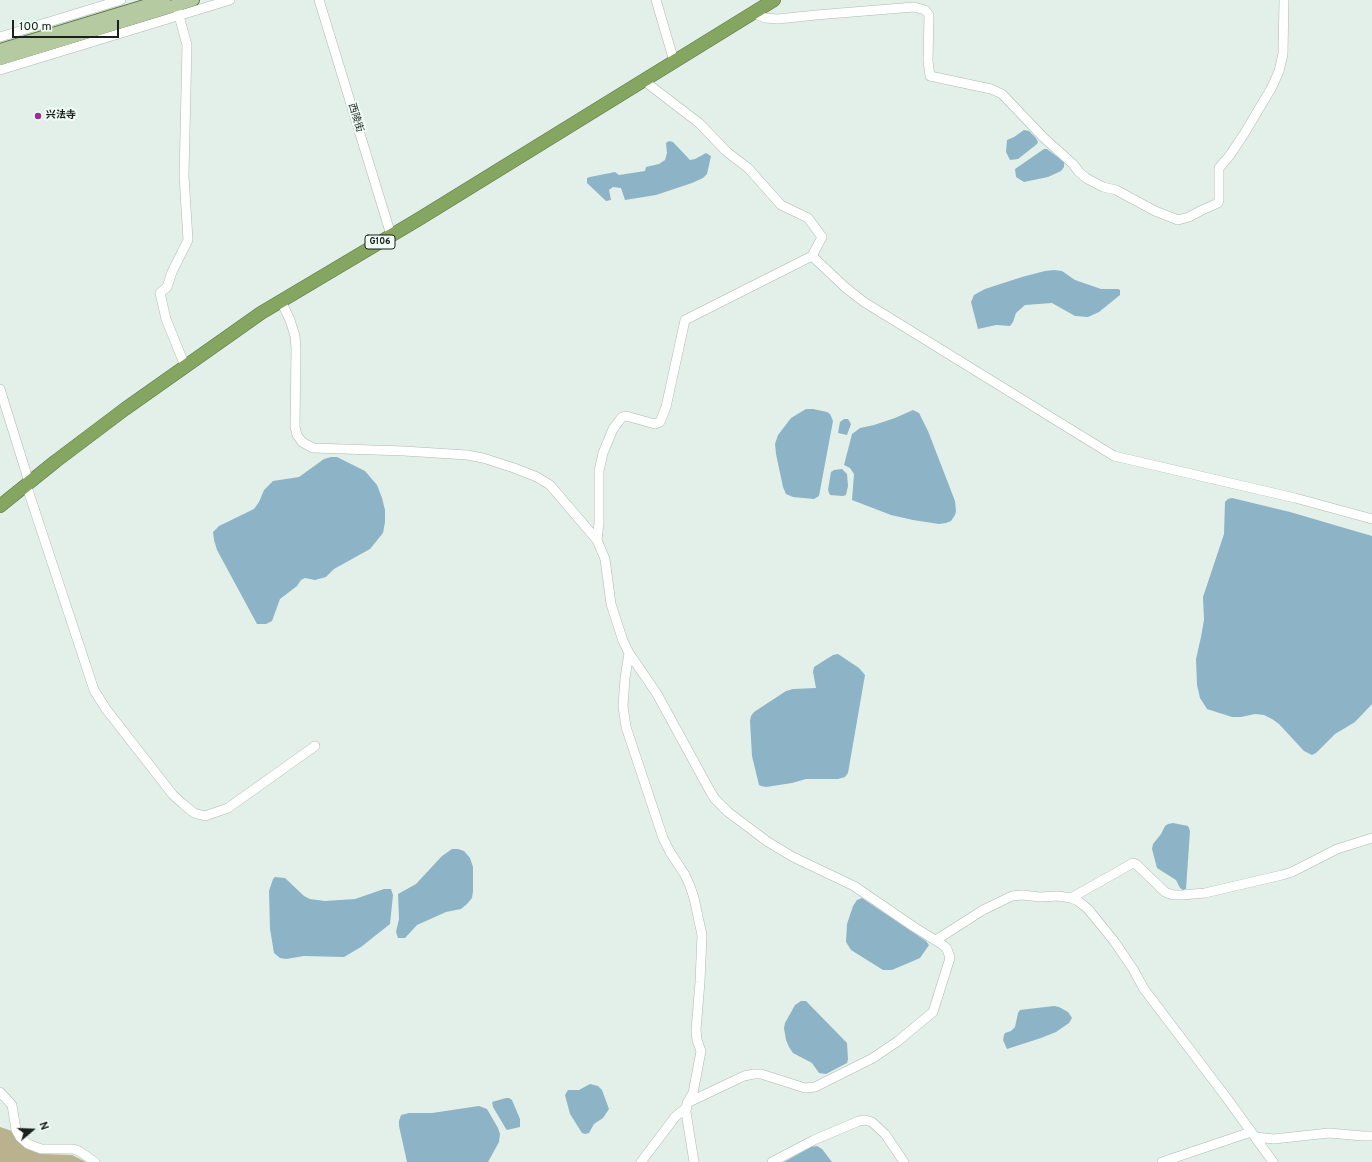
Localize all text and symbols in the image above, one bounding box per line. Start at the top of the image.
scale bar [14,12,121,38]
text: 100 m [19,19,52,35]
street label: 西陵街 [345,102,365,134]
place label: 兴法寺 [46,110,76,122]
marker: 兴法寺 [33,111,43,121]
road number: G106 [365,235,395,249]
north arrow [12,1110,52,1150]
text: N [35,1120,51,1132]

